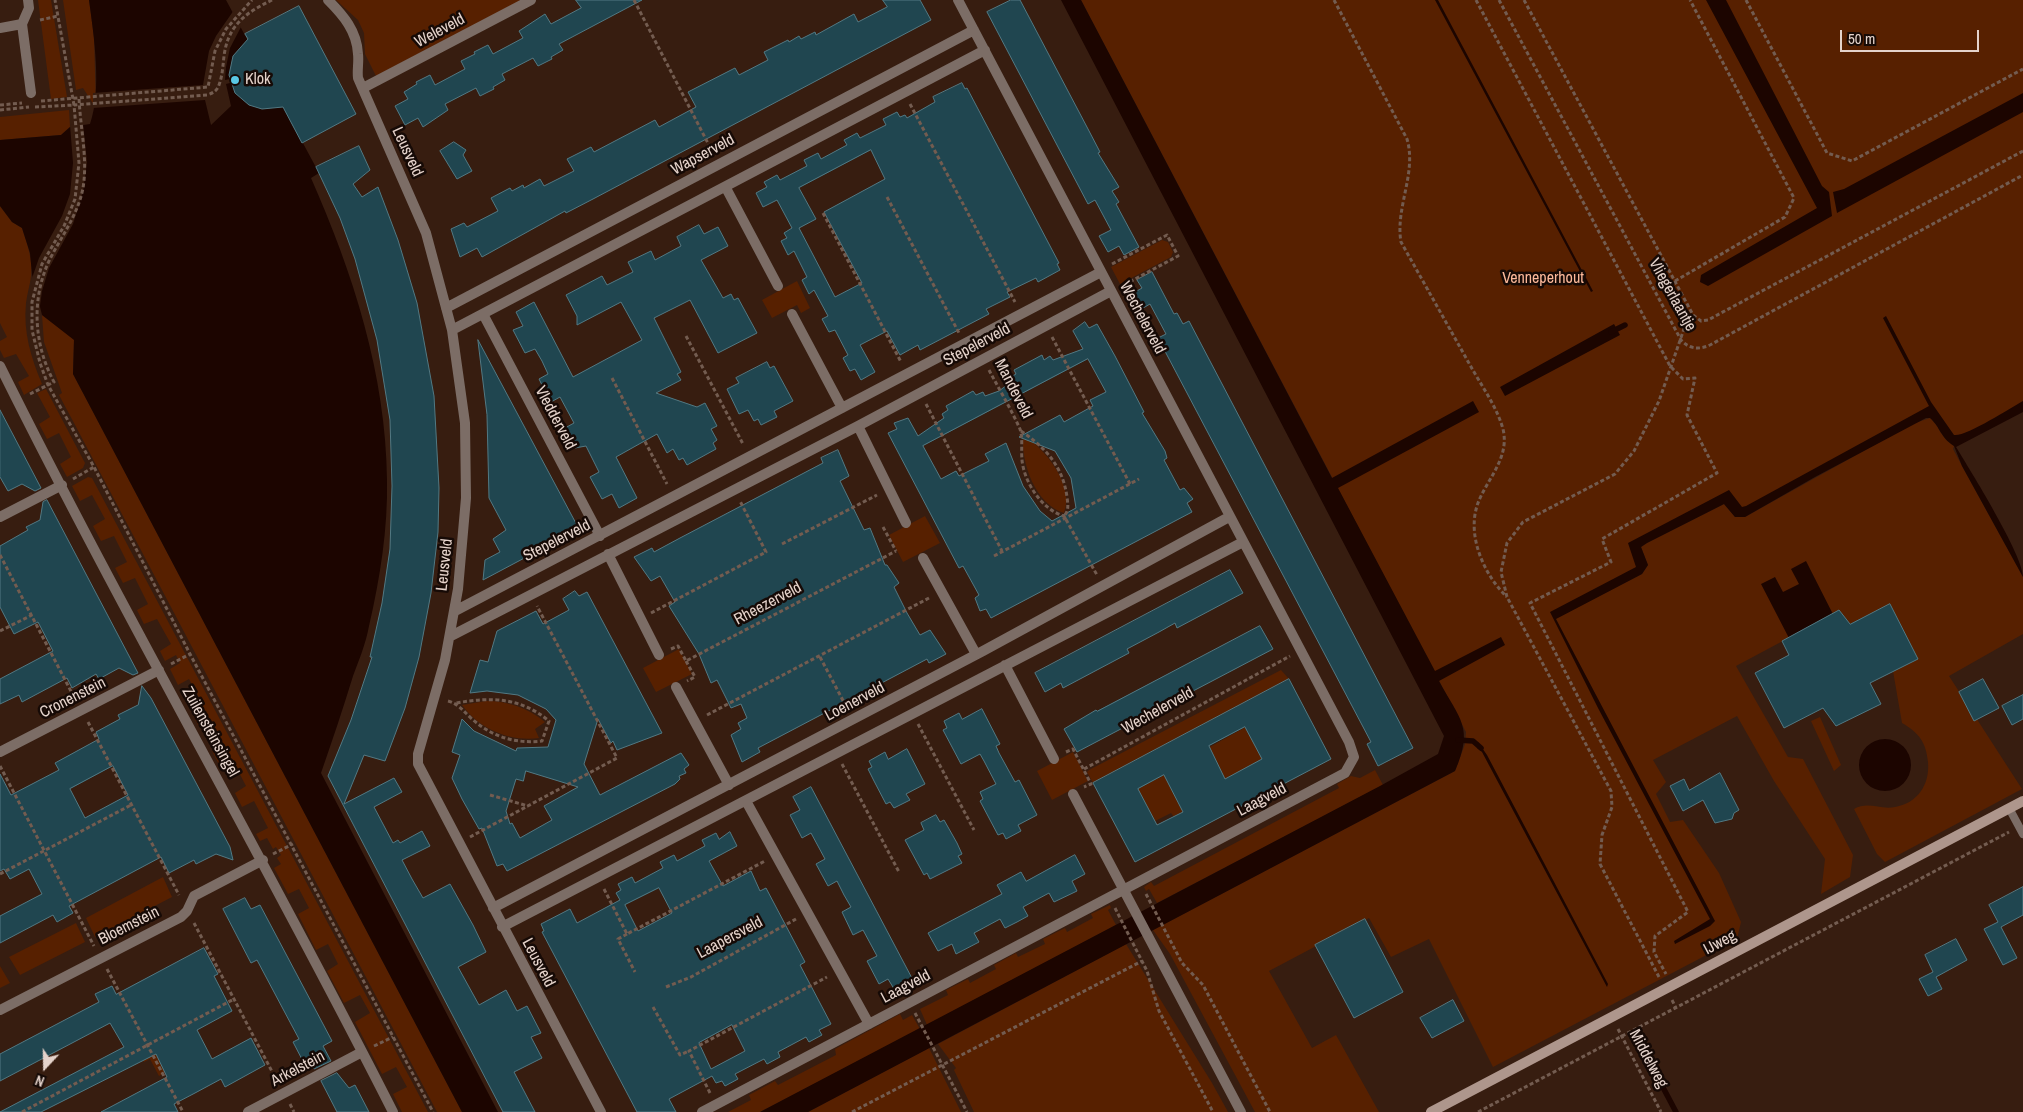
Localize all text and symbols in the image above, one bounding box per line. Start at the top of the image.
street label: Weleveld [412,10,468,52]
scale bar [1843,20,1982,52]
text: 50 m [1848,28,1875,49]
place label: Klok [245,70,271,90]
marker: Klok [229,74,241,86]
street label: Leusveld [387,124,427,180]
street label: Wapserveld [668,130,738,180]
street label: Vliegerlaantje [1644,255,1700,335]
park label: Venneperhout [1502,269,1584,289]
street label: Wechelerveld [1115,279,1169,357]
street label: Stepelerveld [940,319,1014,371]
street label: Mandeveld [990,356,1036,422]
street label: Vledderveld [530,383,580,453]
street label: Stepelerveld [520,516,594,566]
street label: Leusveld [433,538,457,592]
street label: Rheezerveld [731,578,805,630]
street label: Cronenstein [37,673,109,723]
street label: Loenerveld [822,678,888,726]
street label: Wechelerveld [1119,683,1197,739]
street label: Zuilensteinsingel [177,684,243,780]
street label: Laagveld [1234,779,1290,821]
street label: Bloemstein [95,903,163,949]
street label: Laapersveld [694,913,766,963]
street label: IJweg [1700,926,1740,960]
street label: Leusveld [517,935,559,991]
street label: Laagveld [878,966,934,1008]
street label: Middelweg [1625,1026,1671,1092]
north arrow [20,1042,70,1092]
street label: Arkelstein [268,1047,328,1091]
text: N [33,1071,47,1091]

